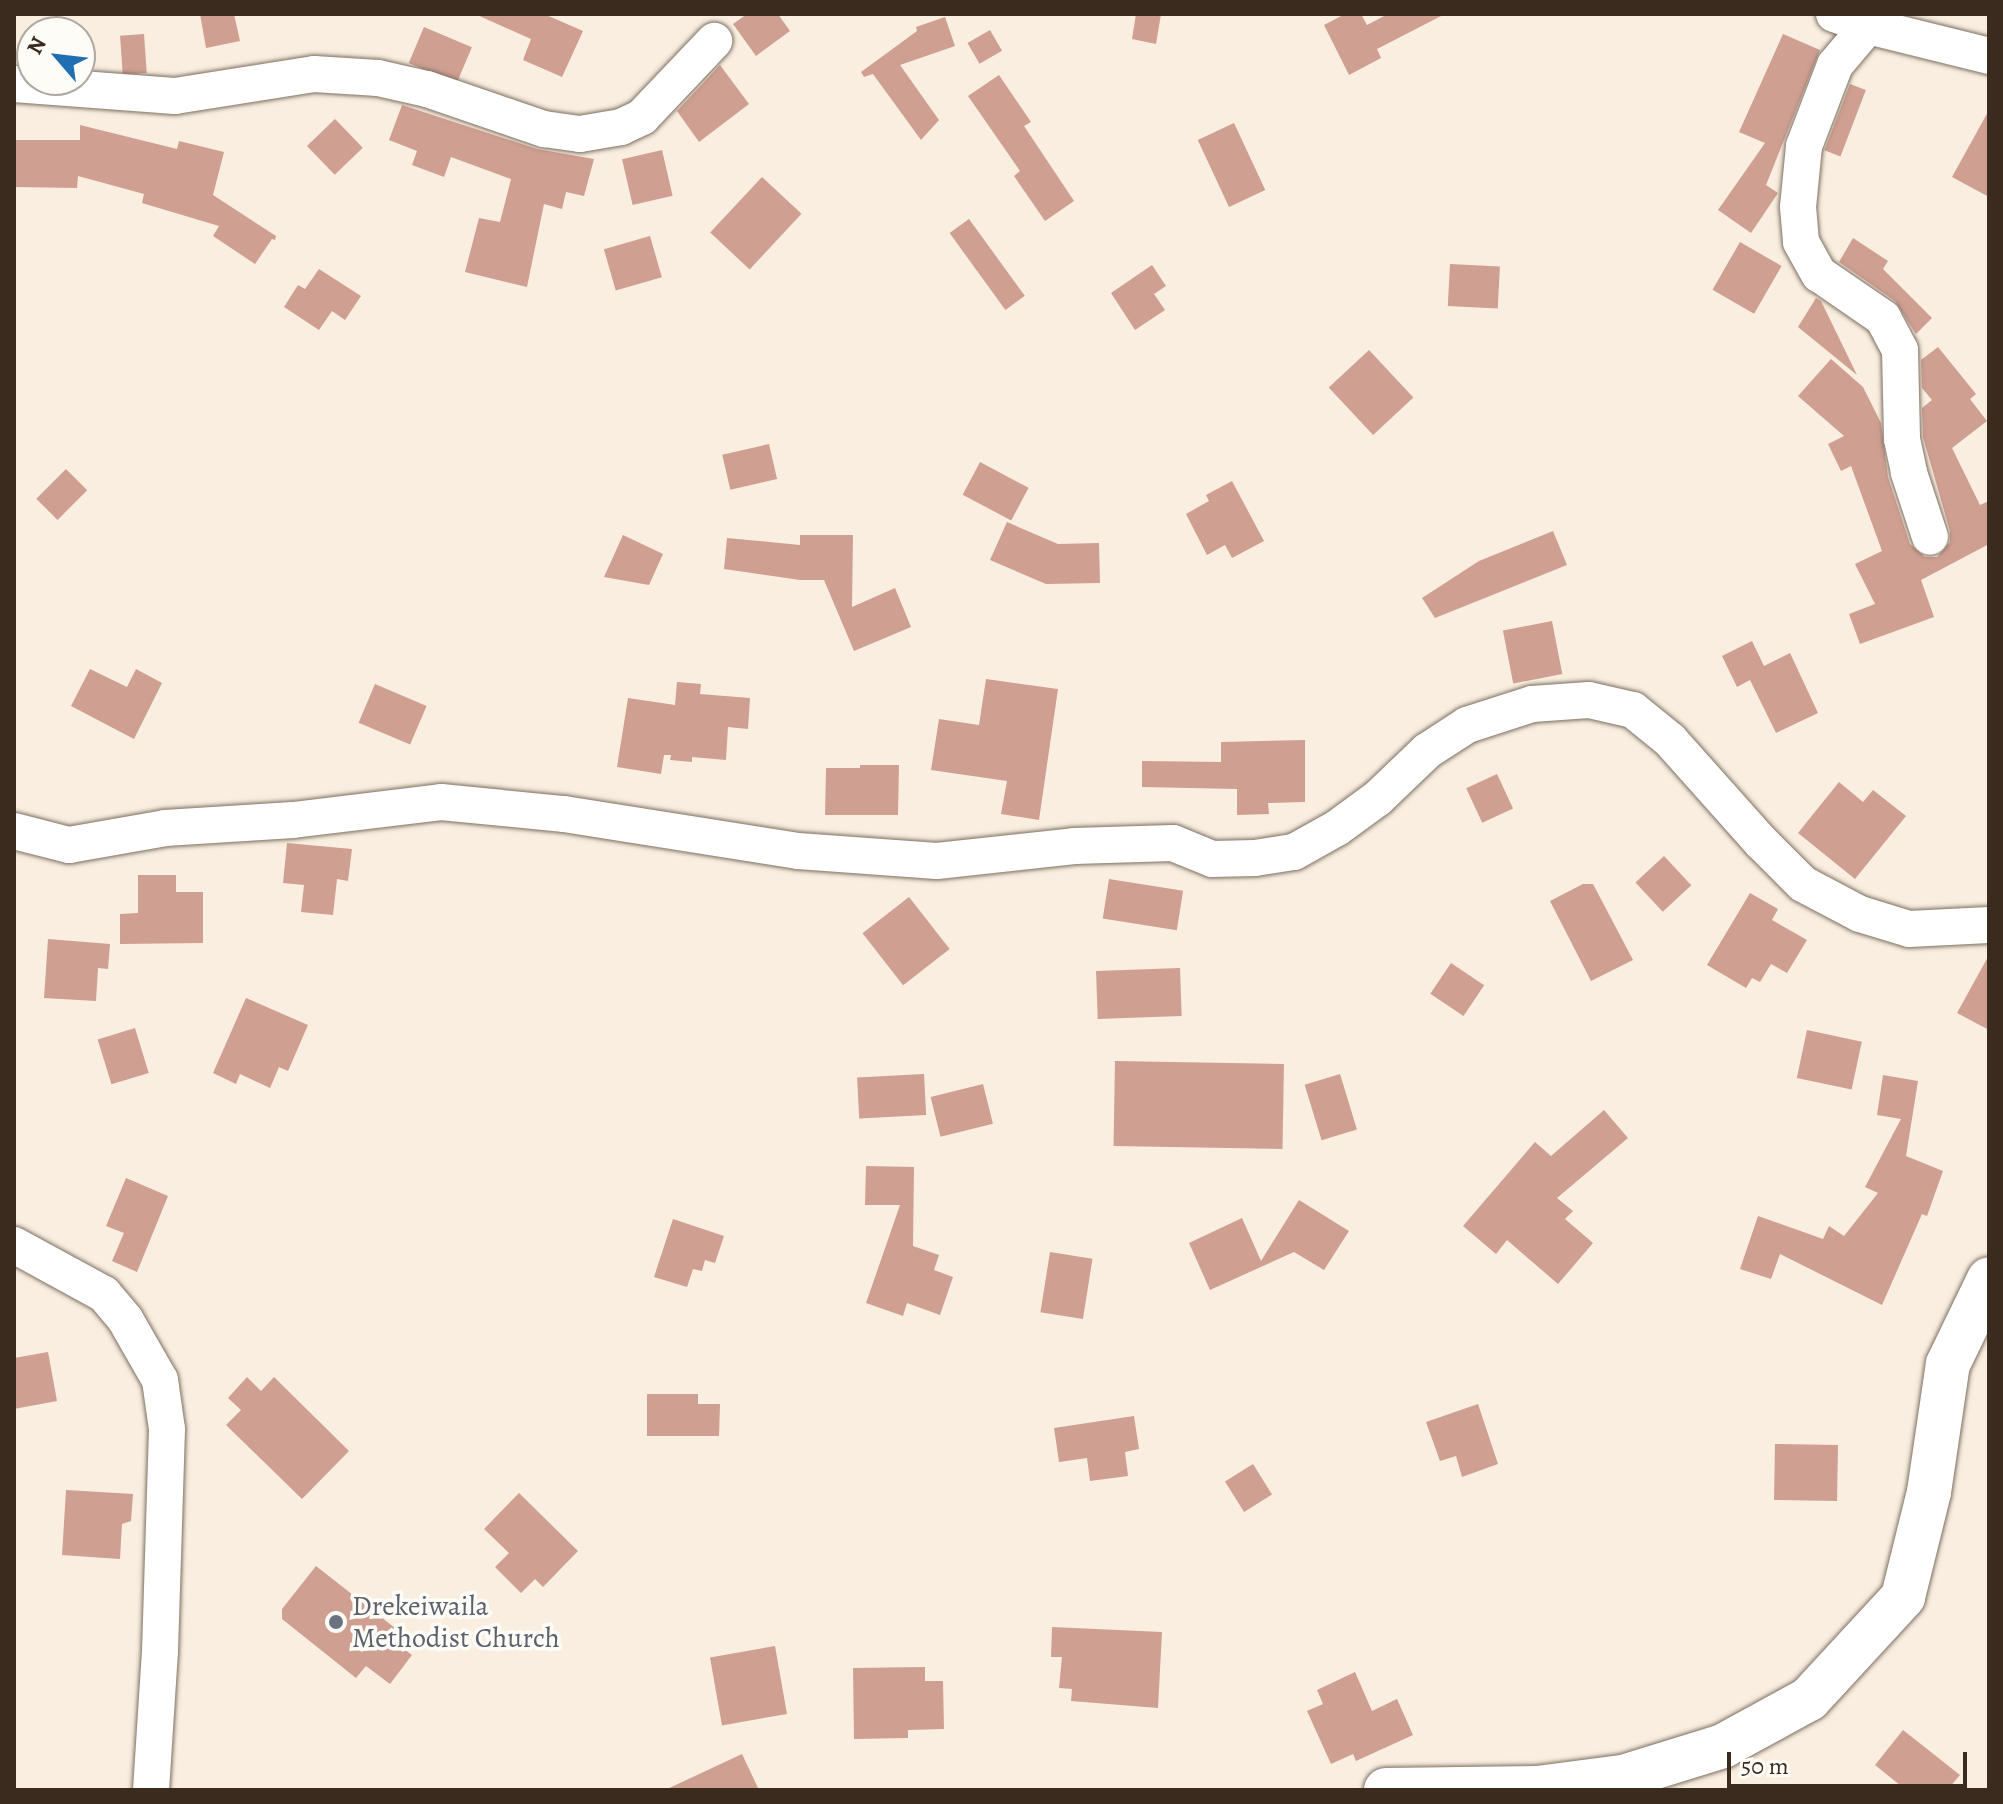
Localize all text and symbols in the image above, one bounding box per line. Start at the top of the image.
north arrow [16,16,96,96]
text: N [20,32,54,60]
place label: Drekeiwaila Methodist Church [352,1589,560,1655]
marker: Drekeiwaila Methodist Church [327,1613,345,1631]
scale bar [1731,1736,1971,1786]
text: 50 m [1741,1750,1789,1782]

